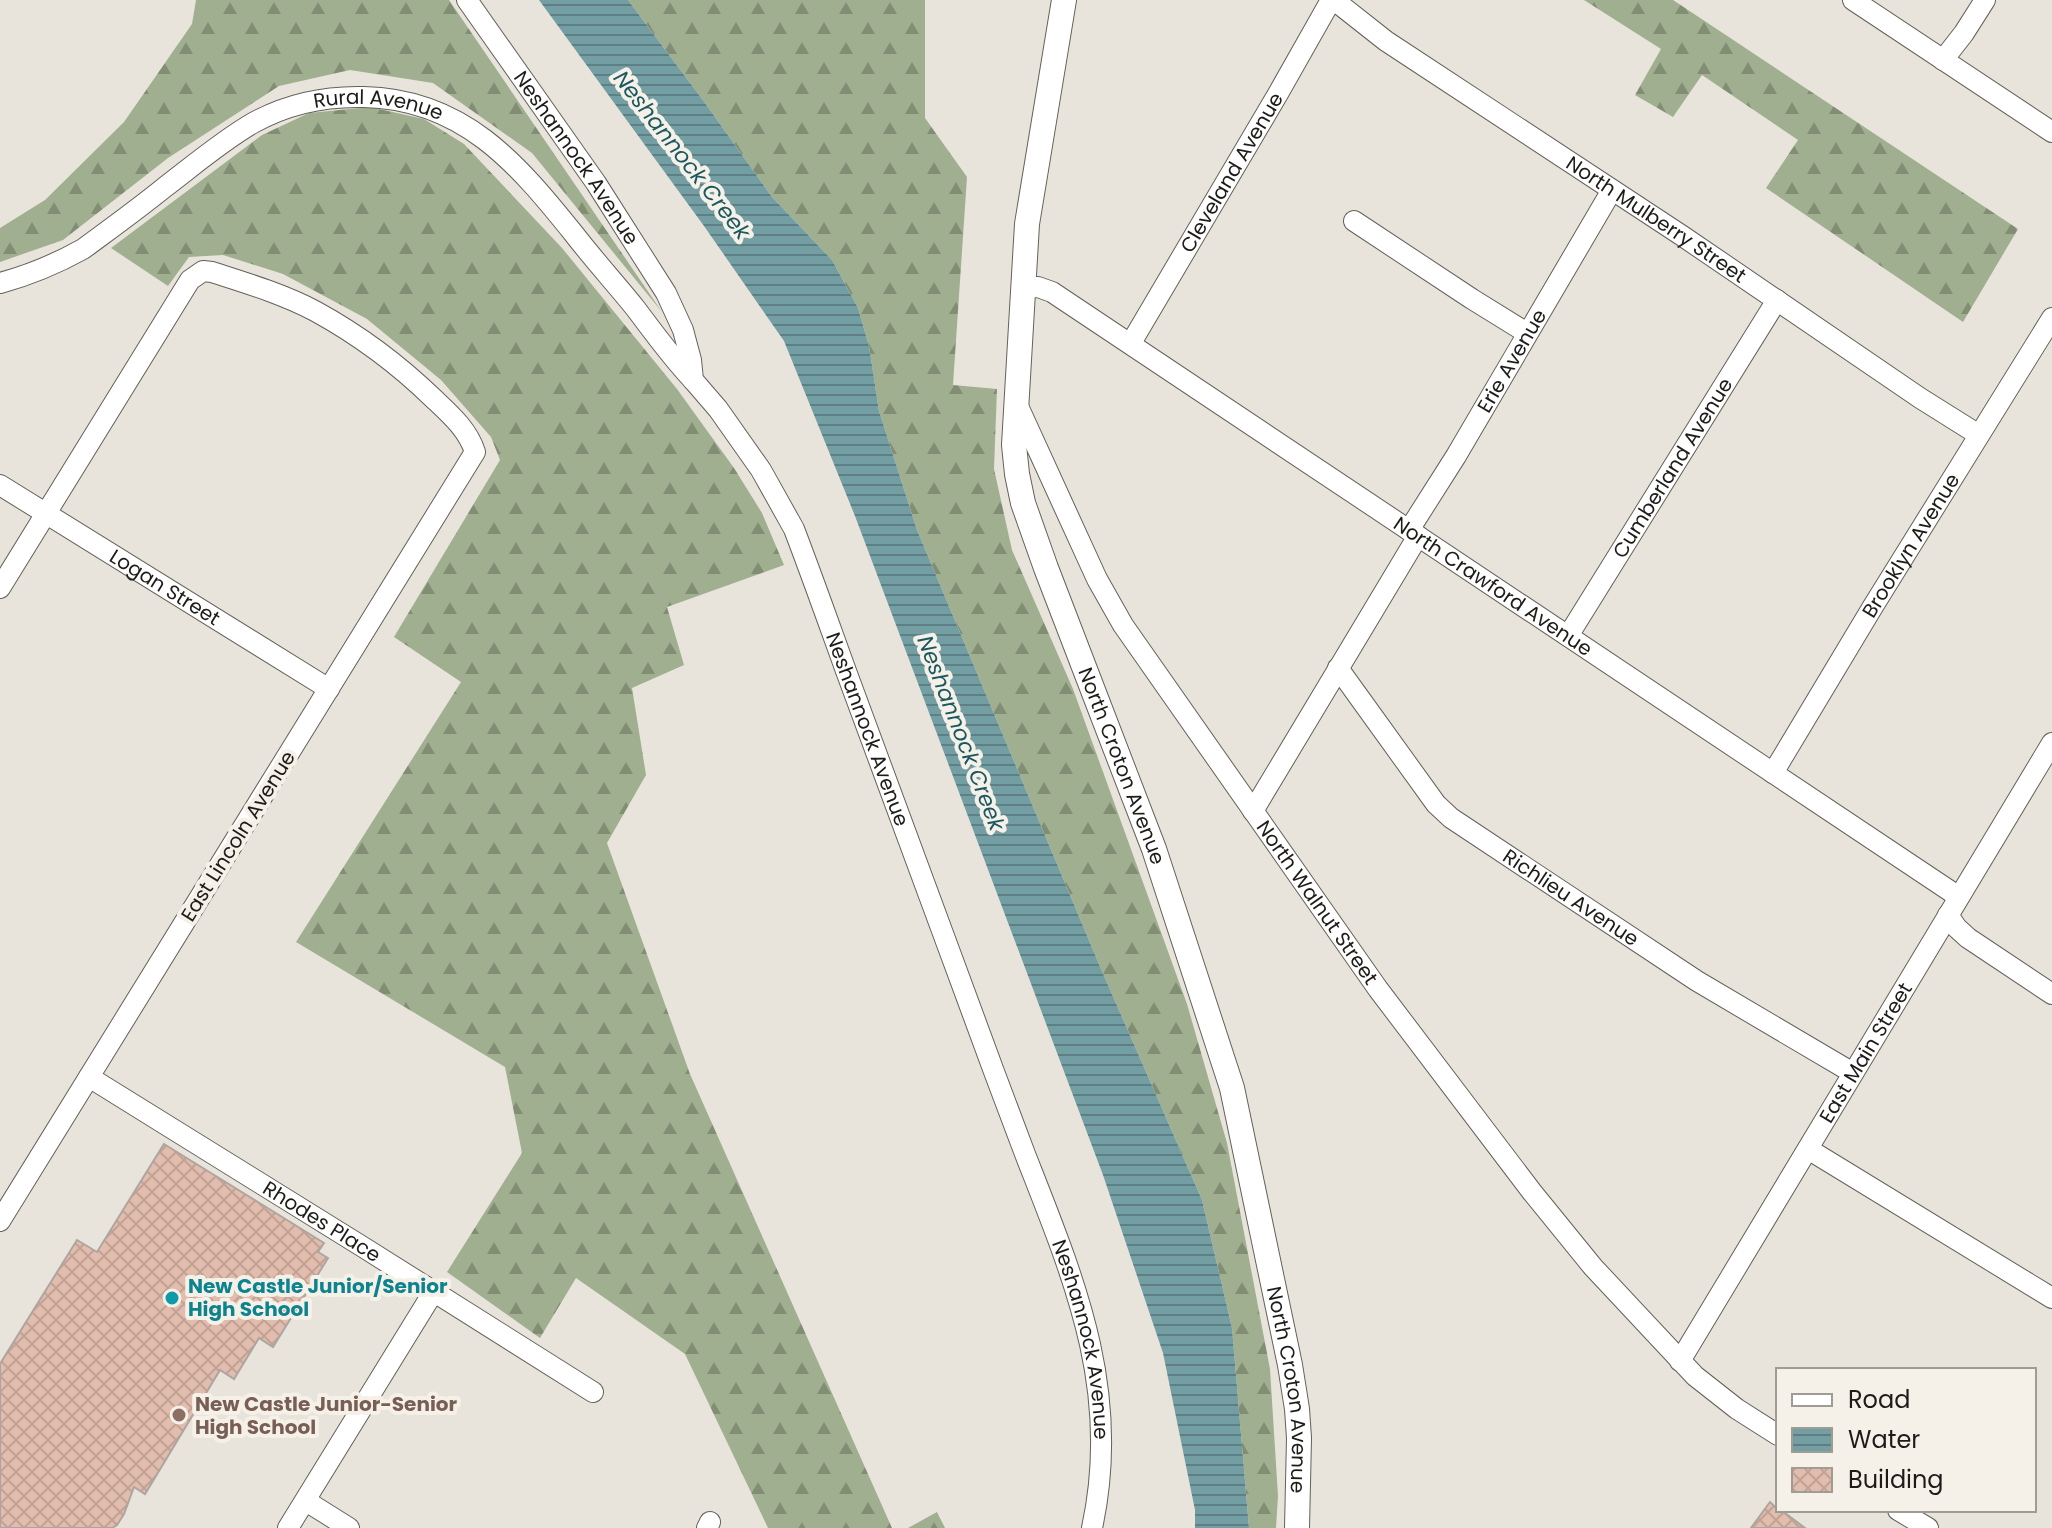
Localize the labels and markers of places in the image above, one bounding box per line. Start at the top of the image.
place label: New Castle Junior/Senior High School [188,1272,448,1323]
marker: New Castle Junior/Senior High School [163,1289,181,1307]
place label: New Castle Junior-Senior High School [195,1390,458,1441]
marker: New Castle Junior-Senior High School [170,1406,188,1424]

